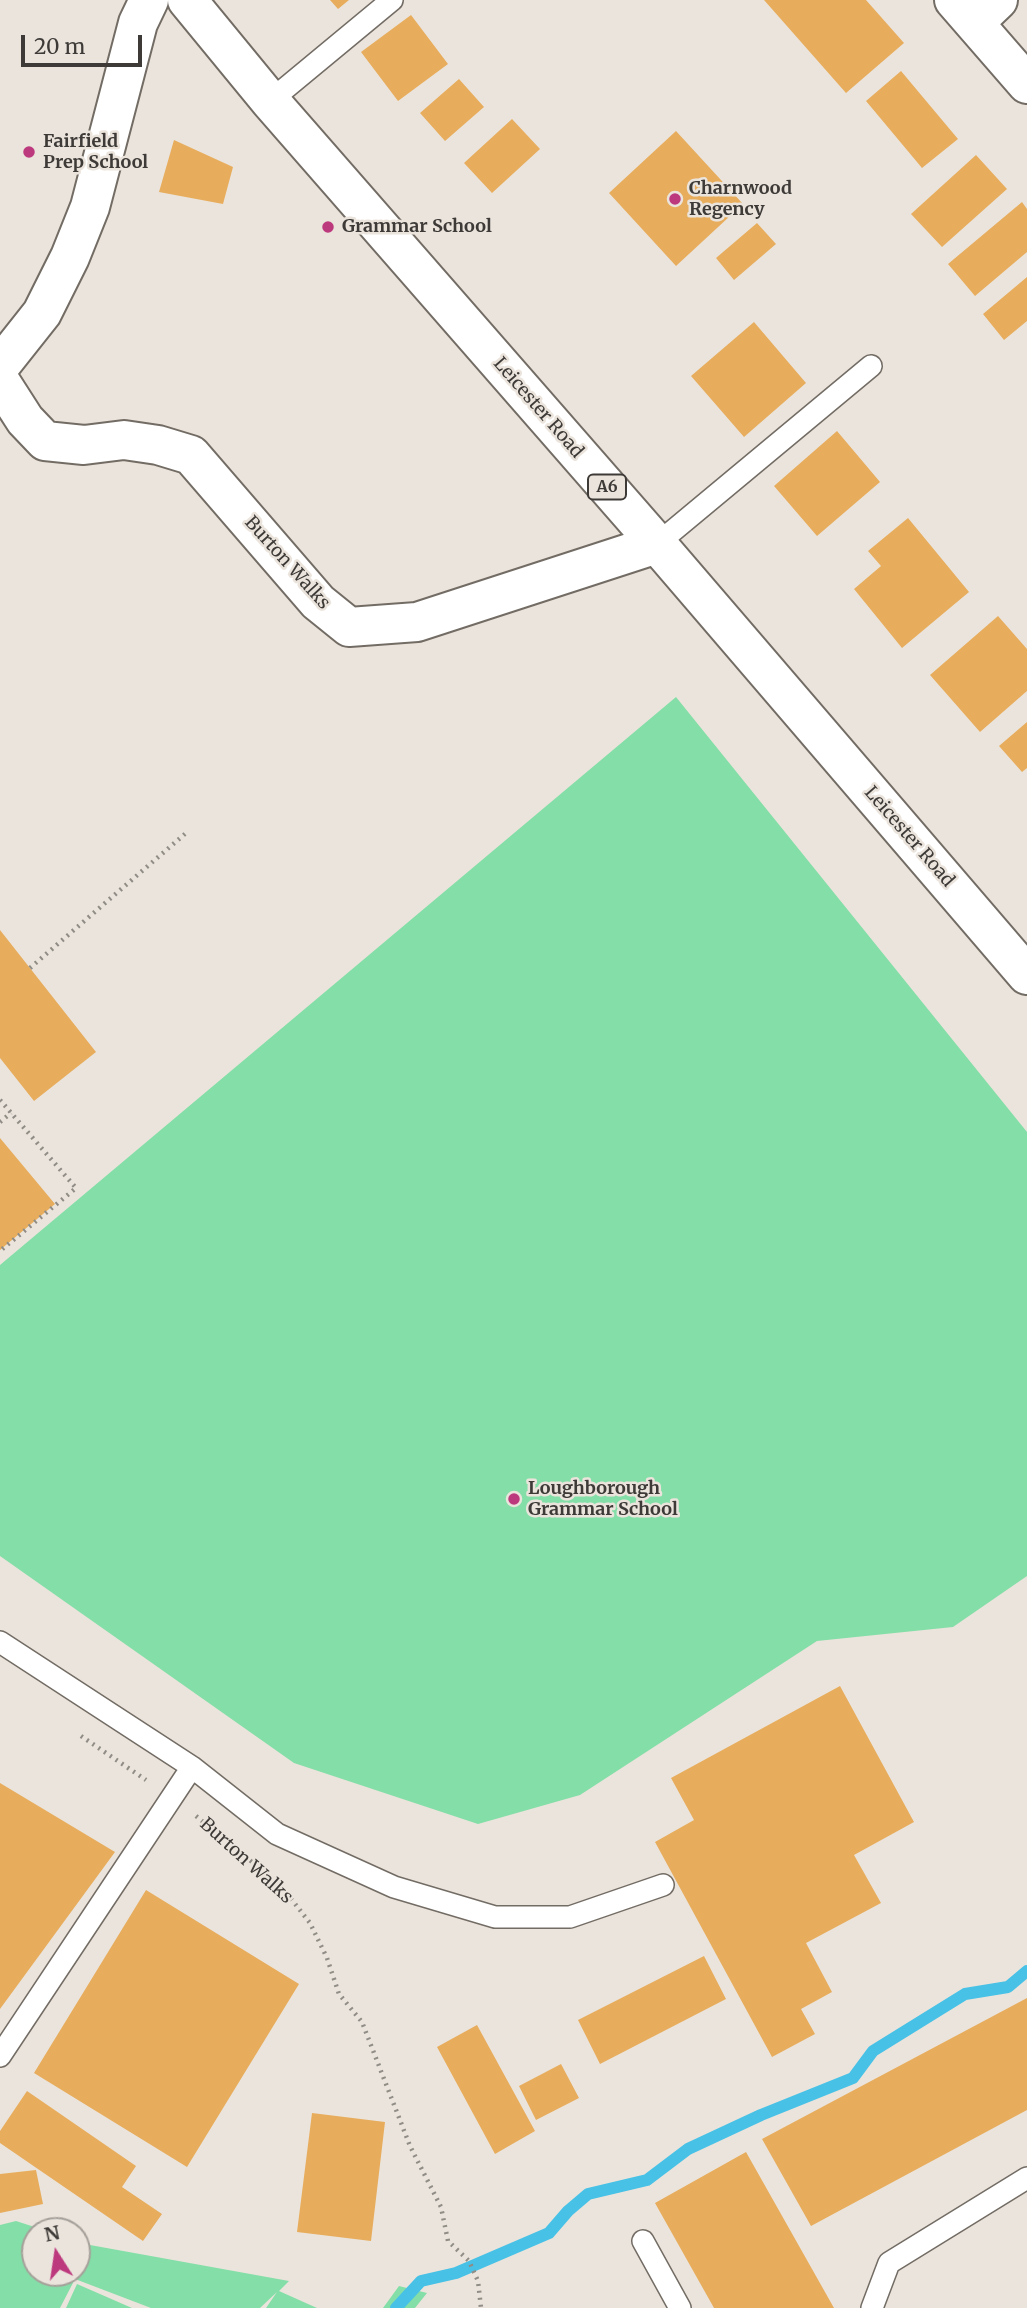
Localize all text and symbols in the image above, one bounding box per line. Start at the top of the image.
scale bar [24,21,145,65]
text: 20 m [34,33,85,60]
place label: Fairfield Prep School [43,131,148,174]
marker: Fairfield Prep School [21,144,37,160]
place label: Charnwood Regency [689,178,792,220]
marker: Charnwood Regency [667,191,683,207]
place label: Grammar School [342,216,492,238]
marker: Grammar School [320,219,336,235]
street label: Leicester Road [489,353,587,463]
road number: A6 [588,474,626,500]
street label: Burton Walks [240,512,334,614]
street label: Leicester Road [860,782,958,892]
place label: Loughborough Grammar School [528,1478,678,1520]
marker: Loughborough Grammar School [506,1491,522,1507]
street label: Burton Walks [195,1814,297,1908]
north arrow [21,2217,91,2287]
text: N [42,2220,62,2247]

